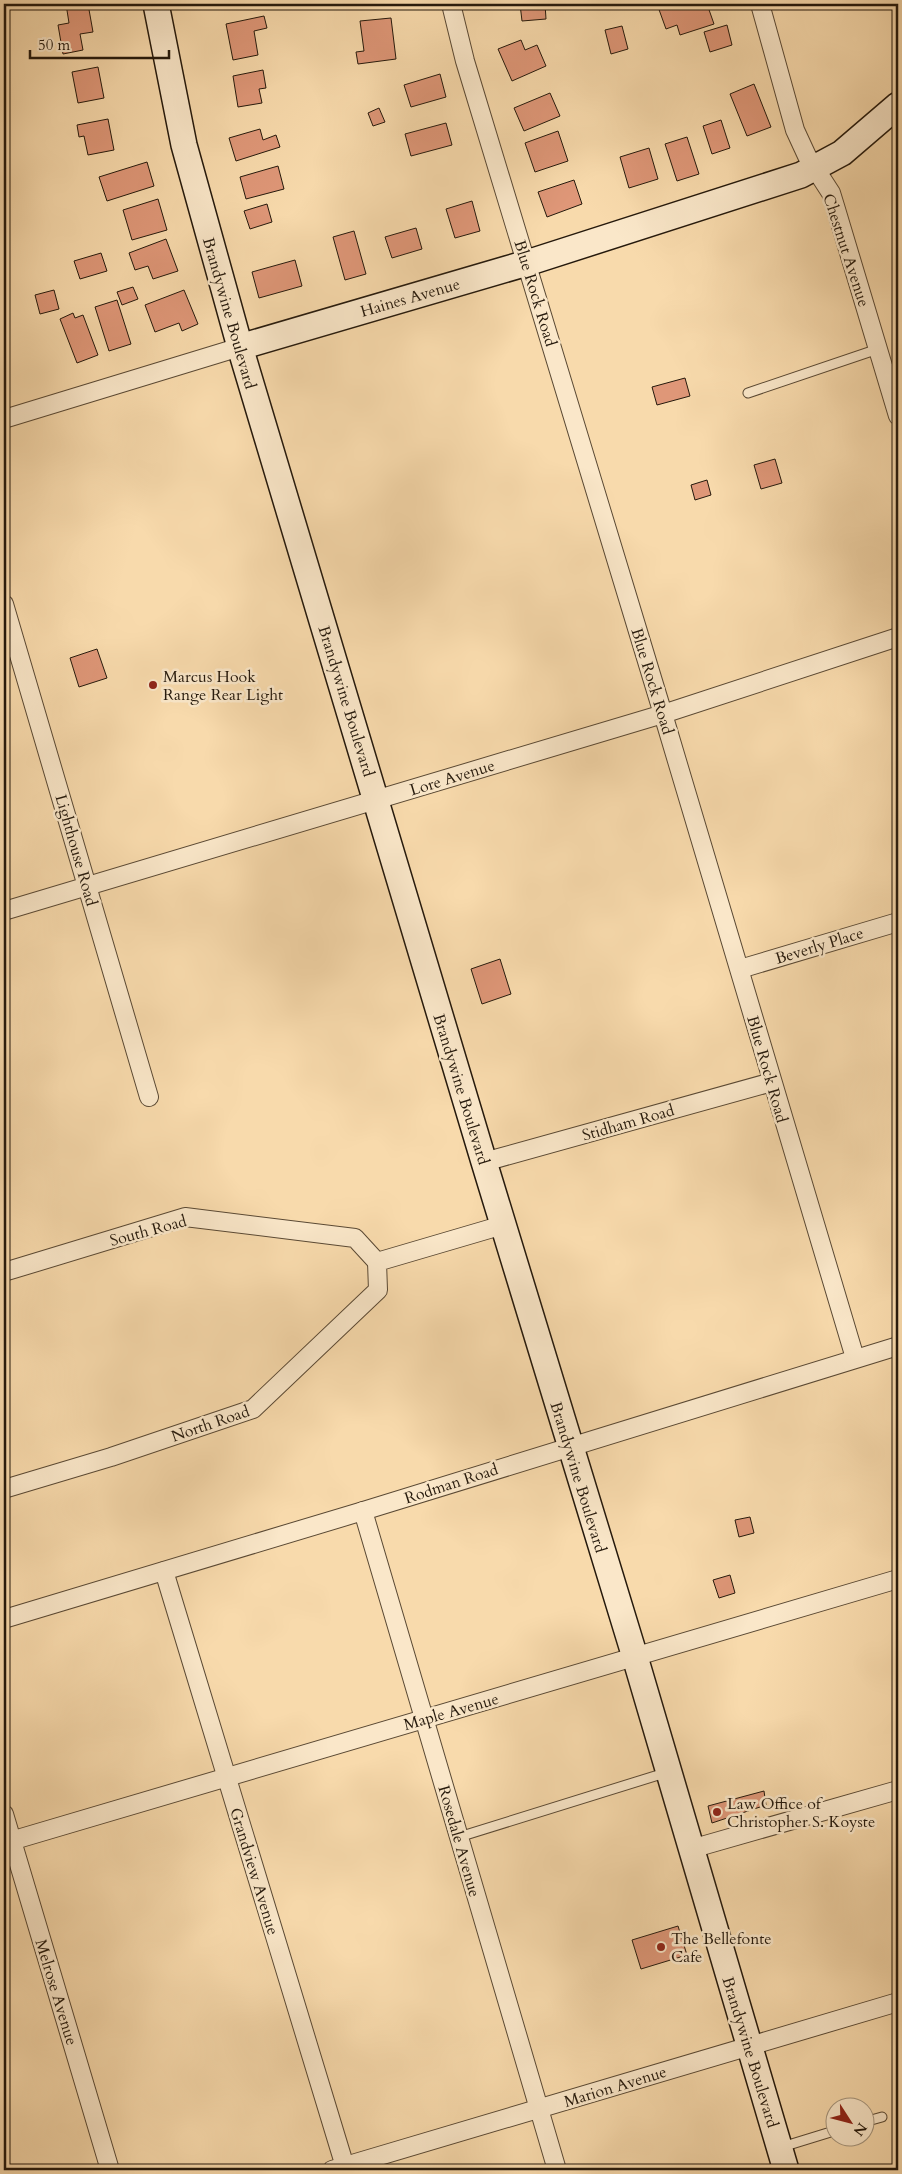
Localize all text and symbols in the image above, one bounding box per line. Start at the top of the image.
scale bar [30,28,169,60]
text: 50 m [38,35,70,55]
street label: Chestnut Avenue [817,191,875,310]
street label: Brandywine Boulevard [197,235,261,392]
street label: Blue Rock Road [508,237,562,350]
street label: Haines Avenue [358,273,463,323]
street label: Brandywine Boulevard [313,623,380,780]
street label: Blue Rock Road [625,625,679,738]
place label: Marcus Hook Range Rear Light [163,666,283,706]
marker: Marcus Hook Range Rear Light [147,679,159,691]
street label: Lore Avenue [407,755,497,801]
street label: Lighthouse Road [50,792,103,909]
street label: Beverly Place [772,922,866,970]
street label: Brandywine Boulevard [428,1011,495,1168]
street label: Blue Rock Road [741,1013,793,1126]
street label: Stidham Road [580,1099,677,1147]
street label: South Road [107,1210,190,1252]
street label: Brandywine Boulevard [545,1399,612,1556]
street label: North Road [168,1400,253,1448]
street label: Rodman Road [402,1458,501,1509]
street label: Maple Avenue [401,1688,501,1736]
street label: Rosedale Avenue [433,1783,486,1900]
place label: Law Office of Christopher S. Koyste [727,1793,875,1833]
street label: Grandview Avenue [224,1805,284,1938]
marker: Law Office of Christopher S. Koyste [711,1806,723,1818]
place label: The Bellefonte Cafe [671,1928,772,1968]
street label: Melrose Avenue [29,1937,83,2048]
marker: The Bellefonte Cafe [655,1941,667,1953]
street label: Brandywine Boulevard [717,1974,784,2131]
street label: Marion Avenue [561,2061,669,2113]
north arrow [824,2096,874,2146]
text: N [849,2119,871,2140]

